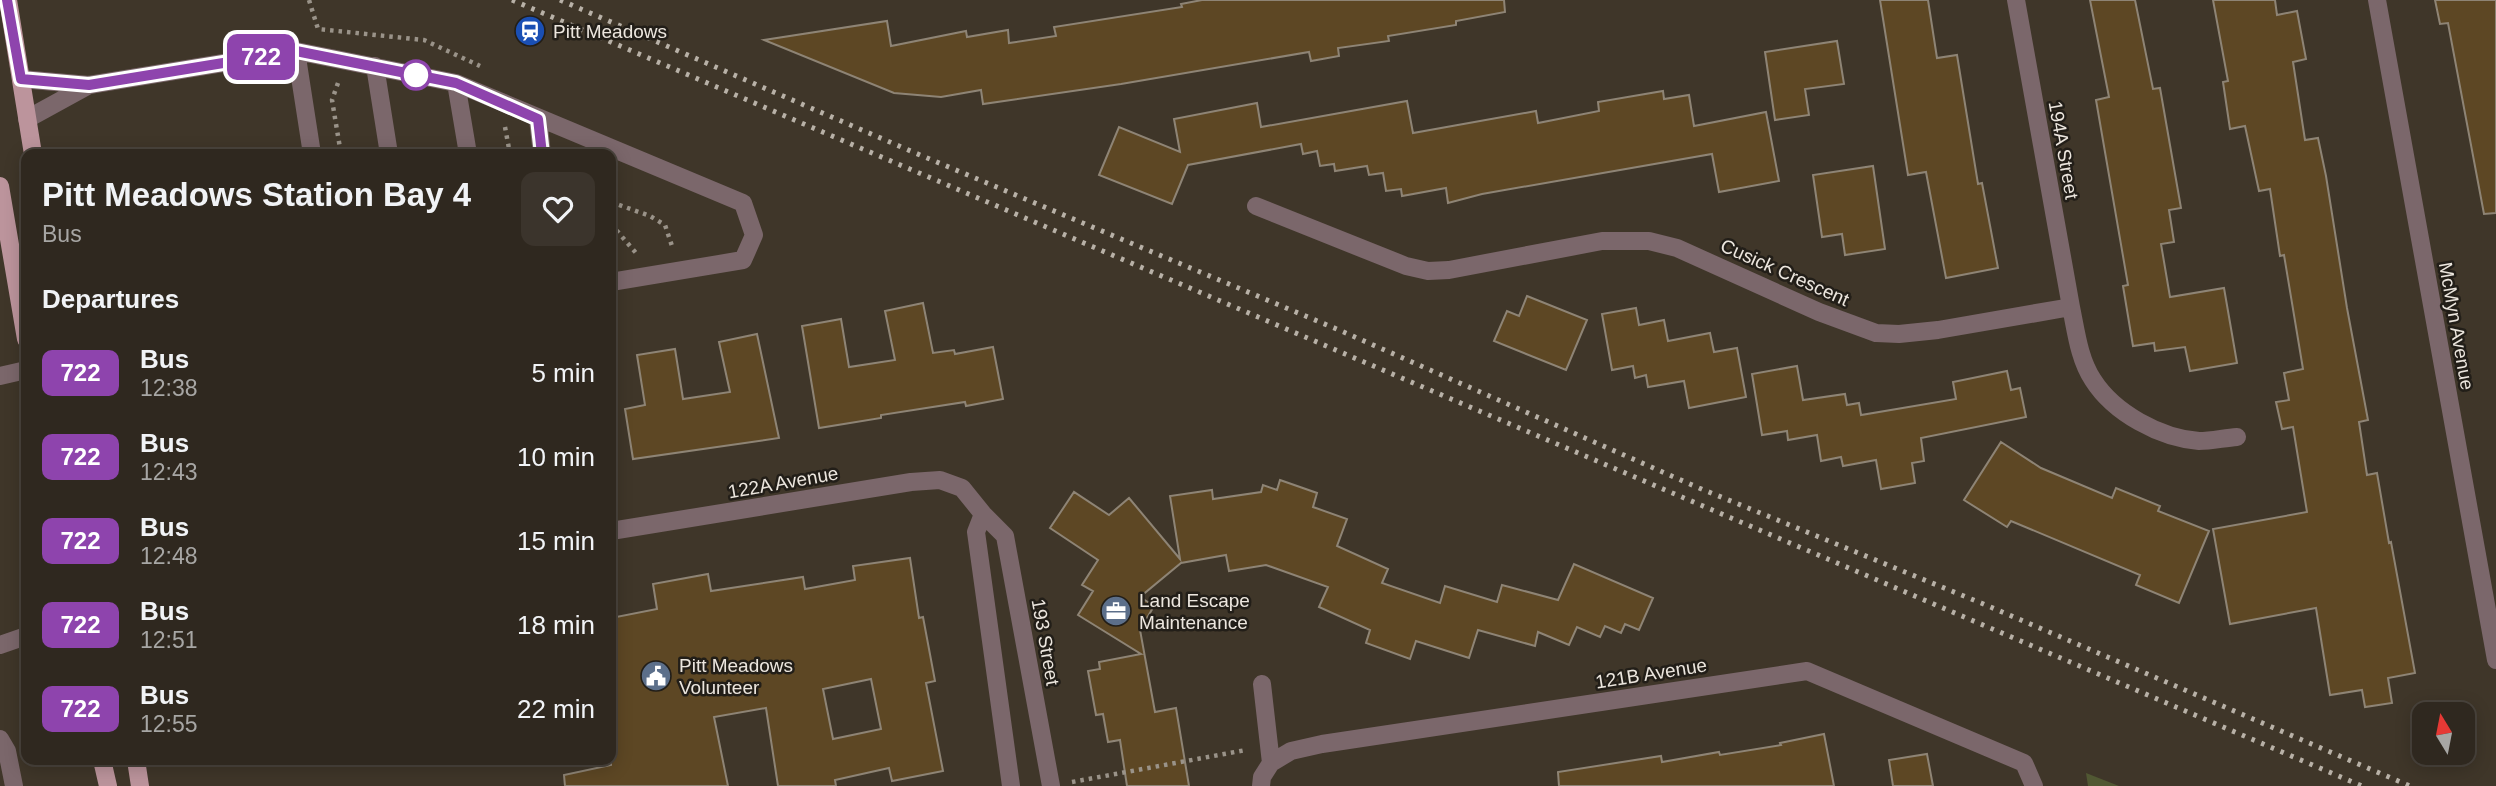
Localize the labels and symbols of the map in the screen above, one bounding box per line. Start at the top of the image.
station icon: Pitt Meadows [513,14,547,48]
place label: Pitt Meadows [553,21,667,42]
line badge: 722 [221,34,301,80]
unlabelled marker [401,60,431,90]
street label: 194A Street [2045,99,2083,202]
street label: Cusick Crescent [1717,235,1853,310]
street label: McMyn Avenue [2435,260,2478,392]
street label: 122A Avenue [726,462,840,503]
place label: Land Escape Maintenance [1139,590,1250,633]
office icon: Land Escape Maintenance [1099,594,1133,628]
street label: 193 Street [1028,597,1064,688]
street label: 121B Avenue [1594,654,1708,693]
place label: Pitt Meadows Volunteer [679,655,793,698]
public building icon: Pitt Meadows Volunteer [639,659,673,693]
north arrow [2412,702,2474,765]

